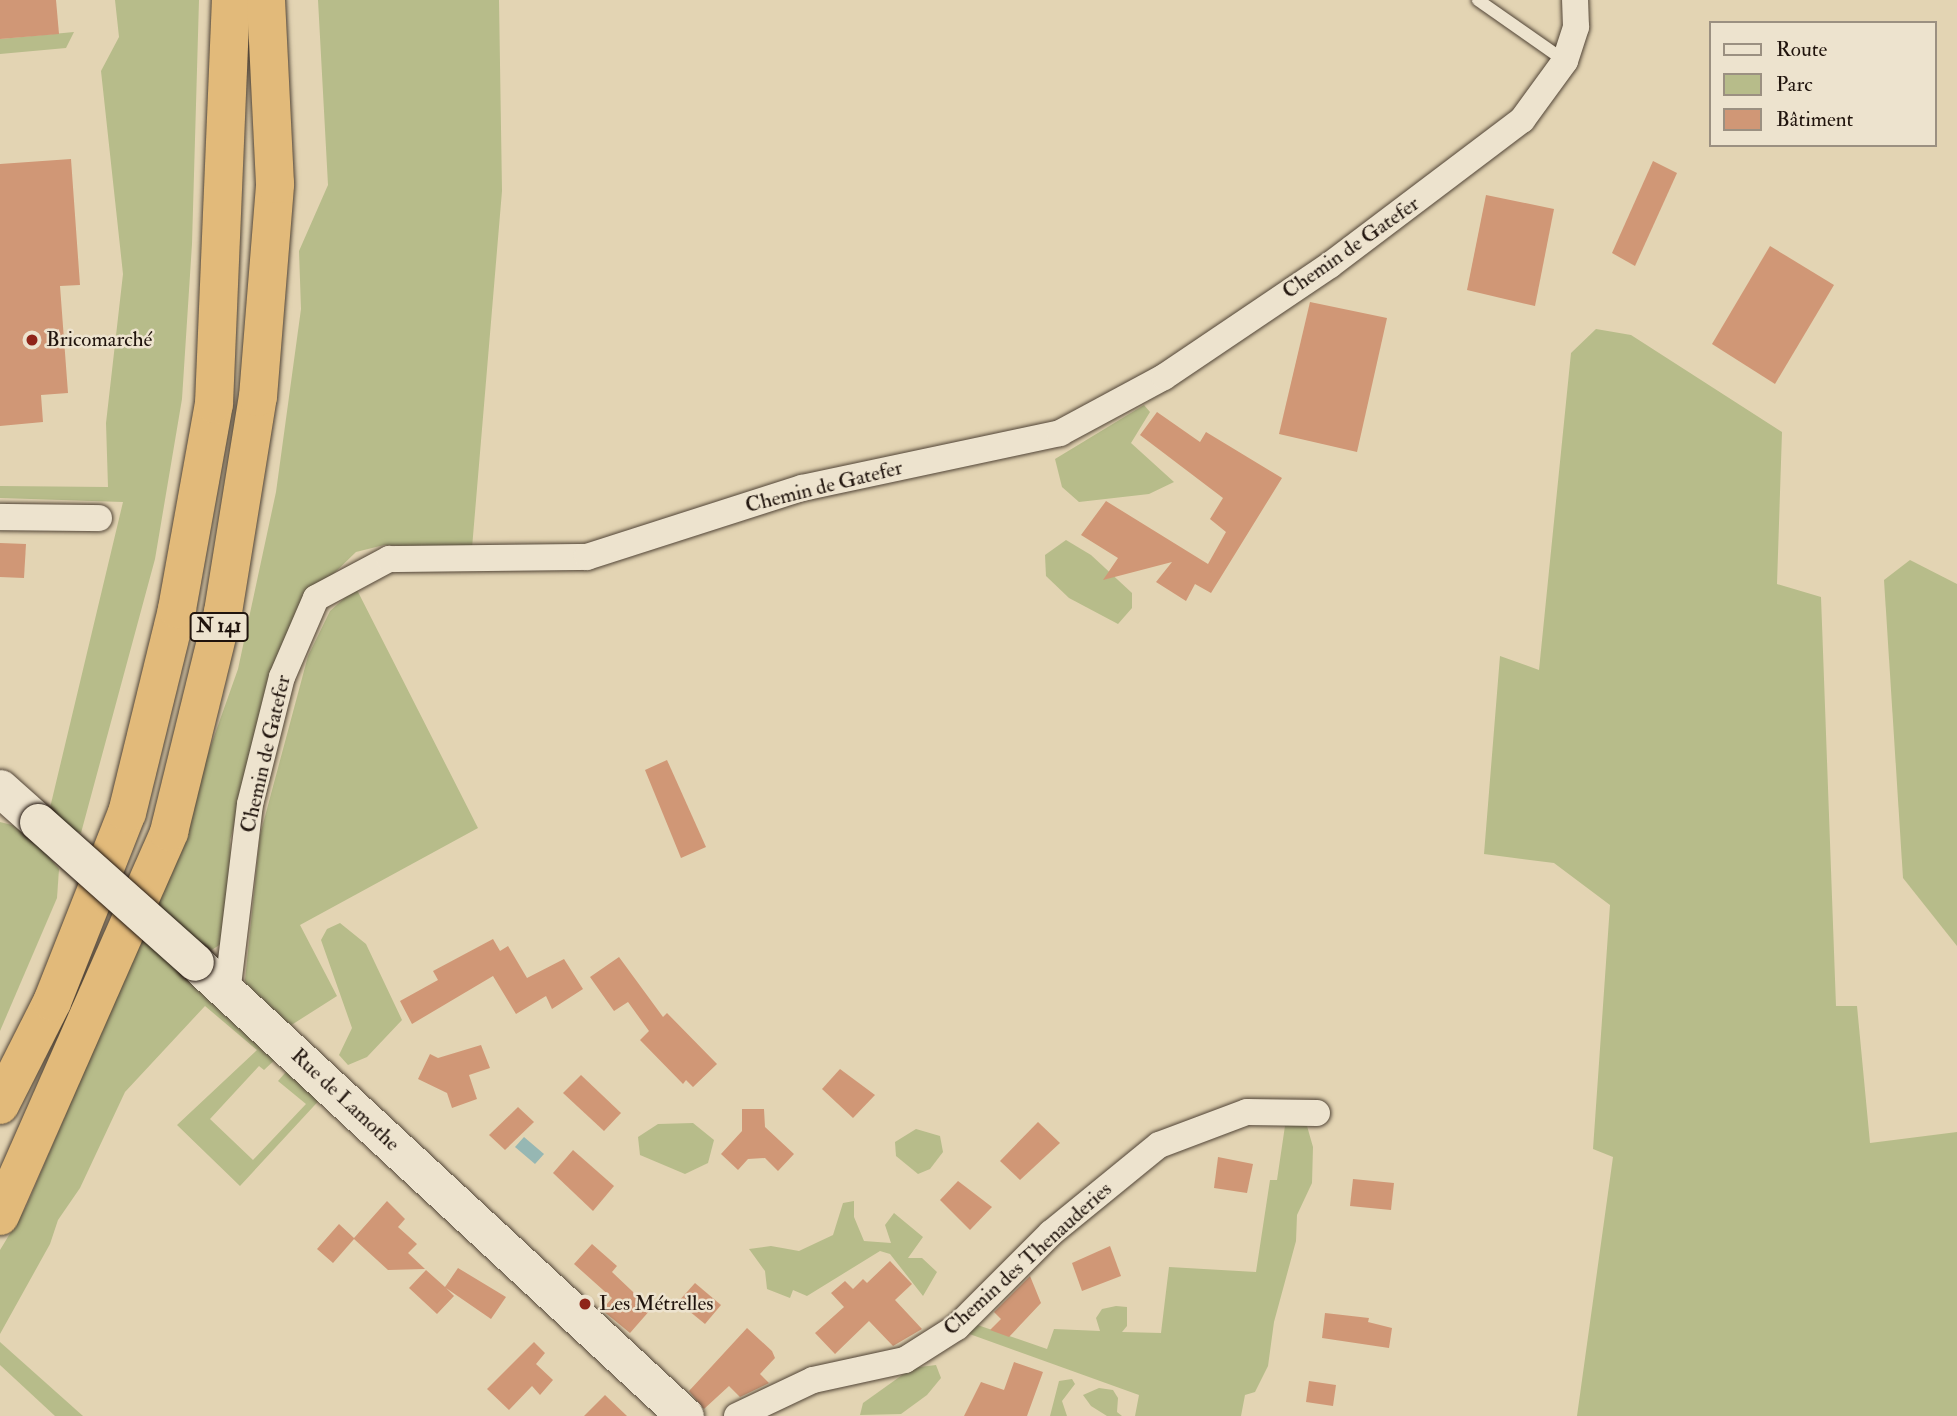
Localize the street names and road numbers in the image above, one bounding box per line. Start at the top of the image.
street label: Chemin de Gatefer [1278,192,1424,304]
street label: Chemin de Gatefer [743,455,905,519]
road number: N 141 [189,612,249,642]
street label: Chemin de Gatefer [236,673,296,835]
street label: Rue de Lamothe [286,1043,404,1157]
street label: Chemin des Thenauderies [939,1177,1117,1341]

